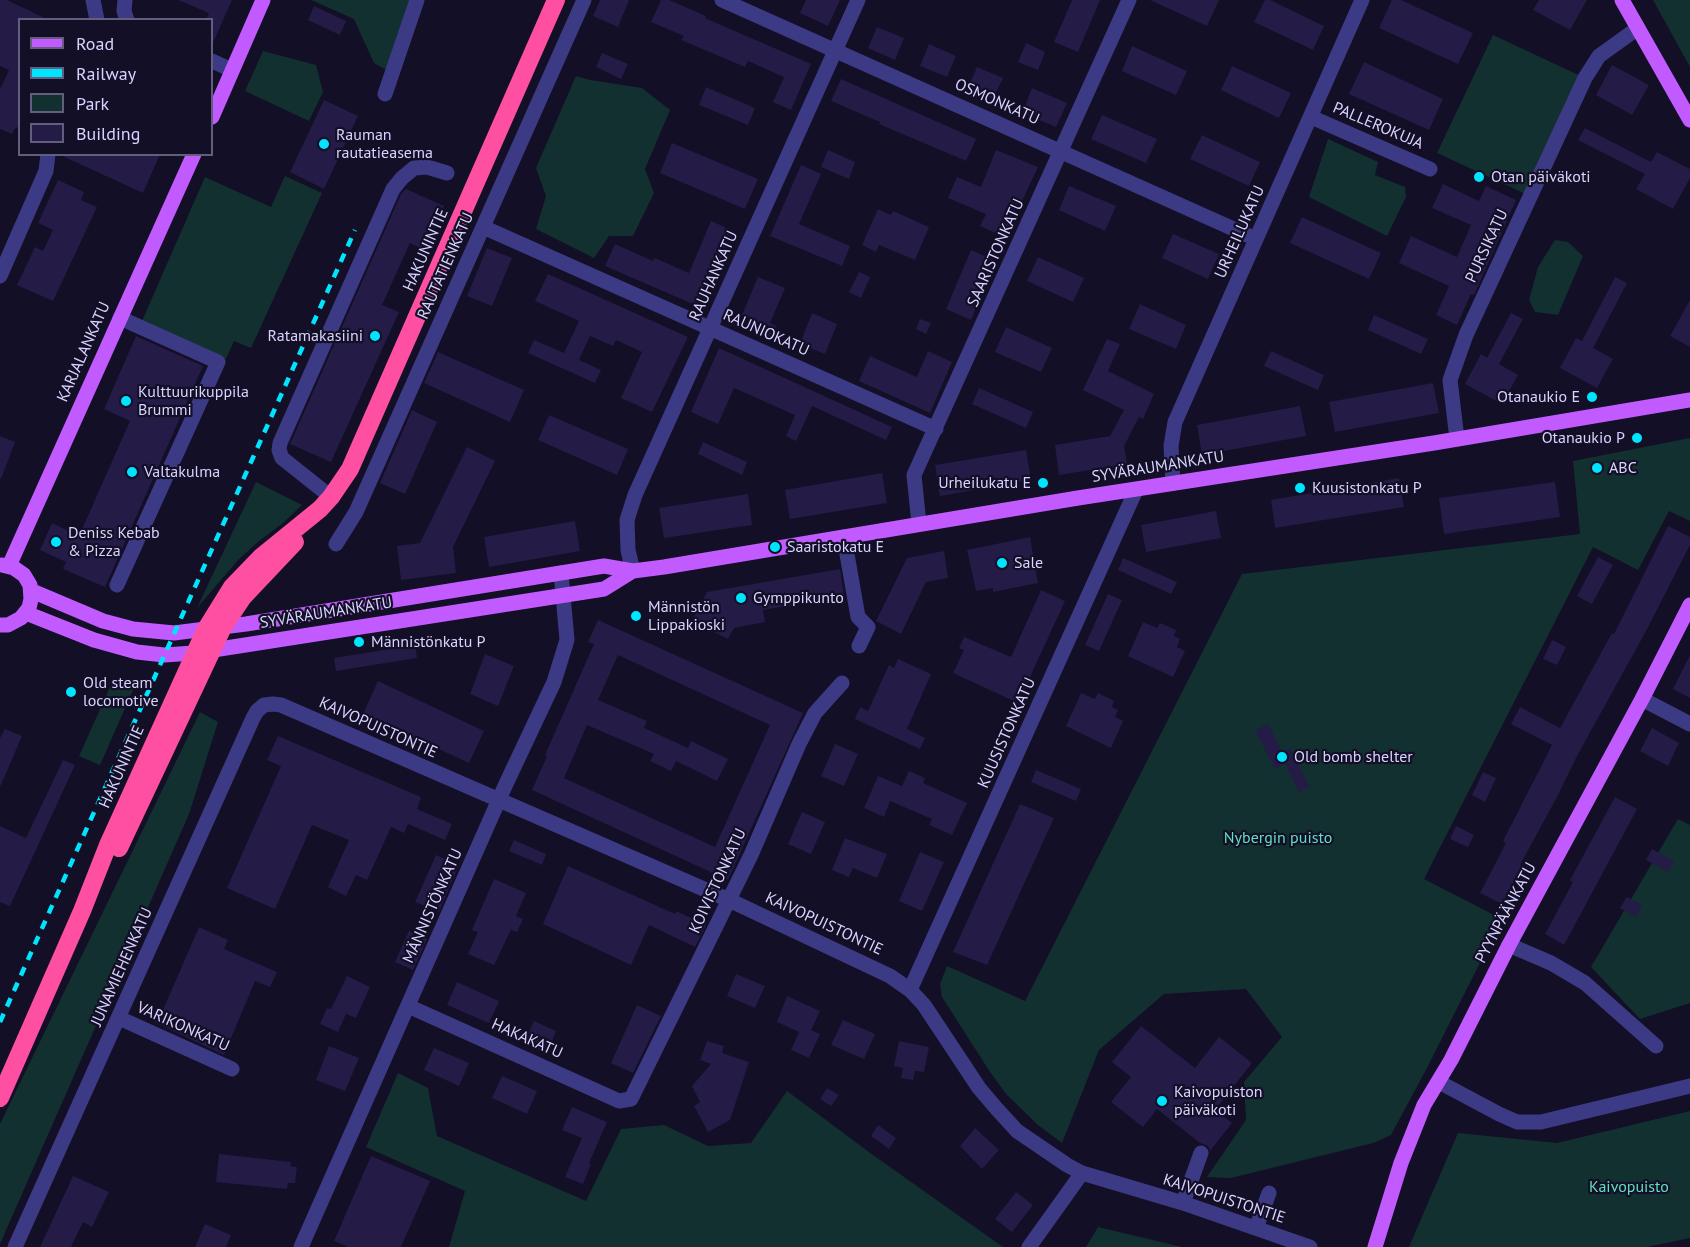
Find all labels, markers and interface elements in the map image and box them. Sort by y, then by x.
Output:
legend [18,18,213,156]
text: Road [76,32,114,55]
text: Railway [76,62,136,85]
street label: OSMONKATU [952,75,1042,129]
text: Park [76,92,109,115]
street label: PALLEROKUJA [1330,98,1426,154]
text: Building [76,122,140,145]
place label: Rauman rautatieasema [336,125,433,163]
marker: Rauman rautatieasema [317,137,331,151]
place label: Otan päiväkoti [1491,167,1591,187]
marker: Otan päiväkoti [1472,170,1486,184]
street label: URHEILUKATU [1211,183,1269,281]
street label: SAARISTONKATU [964,196,1028,310]
street label: HAKUNINTIE [399,206,453,294]
street label: PURSIKATU [1462,206,1512,286]
street label: RAUTATIENKATU [414,210,478,322]
street label: RAUHANKATU [686,228,742,324]
street label: KARJALANKATU [53,299,115,405]
street label: RAUNIOKATU [720,305,812,361]
place label: Ratamakasiini [267,326,363,346]
marker: Ratamakasiini [368,329,382,343]
place label: Kulttuurikuppila Brummi [138,382,249,420]
place label: Otanaukio E [1497,387,1580,407]
marker: Otanaukio E [1585,390,1599,404]
marker: Kulttuurikuppila Brummi [119,394,133,408]
place label: Otanaukio P [1542,428,1625,448]
marker: Otanaukio P [1630,431,1644,445]
street label: SYVÄRAUMANKATU [1090,447,1226,487]
place label: ABC [1609,458,1637,478]
marker: ABC [1590,461,1604,475]
place label: Valtakulma [144,462,220,482]
marker: Valtakulma [125,465,139,479]
place label: Urheilukatu E [938,473,1031,493]
marker: Urheilukatu E [1036,476,1050,490]
place label: Kuusistonkatu P [1312,478,1422,498]
marker: Kuusistonkatu P [1293,481,1307,495]
place label: Deniss Kebab & Pizza [68,523,160,561]
marker: Deniss Kebab & Pizza [49,535,63,549]
place label: Saaristokatu E [787,537,884,557]
marker: Saaristokatu E [768,540,782,554]
place label: Sale [1014,553,1043,573]
marker: Sale [995,556,1009,570]
place label: Gymppikunto [753,588,844,608]
marker: Gymppikunto [734,591,748,605]
street label: SYVÄRAUMANKATU [258,593,394,633]
place label: Männistön Lippakioski [648,597,725,635]
marker: Männistön Lippakioski [629,609,643,623]
place label: Männistönkatu P [371,632,486,652]
marker: Männistönkatu P [352,635,366,649]
place label: Old steam locomotive [83,673,159,711]
street label: KUUSISTONKATU [974,675,1040,791]
marker: Old steam locomotive [64,685,78,699]
street label: KAIVOPUISTONTIE [316,693,440,763]
street label: HAKUNINTIE [95,723,149,811]
place label: Old bomb shelter [1294,747,1413,767]
marker: Old bomb shelter [1275,750,1289,764]
street label: KOIVISTONKATU [685,826,751,936]
park label: Nybergin puisto [1224,828,1332,848]
street label: MÄNNISTÖNKATU [399,846,467,966]
street label: PYYNPÄÄNKATU [1471,859,1541,967]
street label: KAIVOPUISTONTIE [762,888,886,960]
street label: JUNAMIEHENKATU [87,905,157,1029]
street label: VARIKONKATU [134,998,232,1056]
street label: HAKAKATU [489,1015,565,1063]
place label: Kaivopuiston päiväkoti [1174,1082,1263,1120]
marker: Kaivopuiston päiväkoti [1155,1094,1169,1108]
street label: KAIVOPUISTONTIE [1160,1170,1288,1228]
park label: Kaivopuisto [1589,1177,1669,1197]

